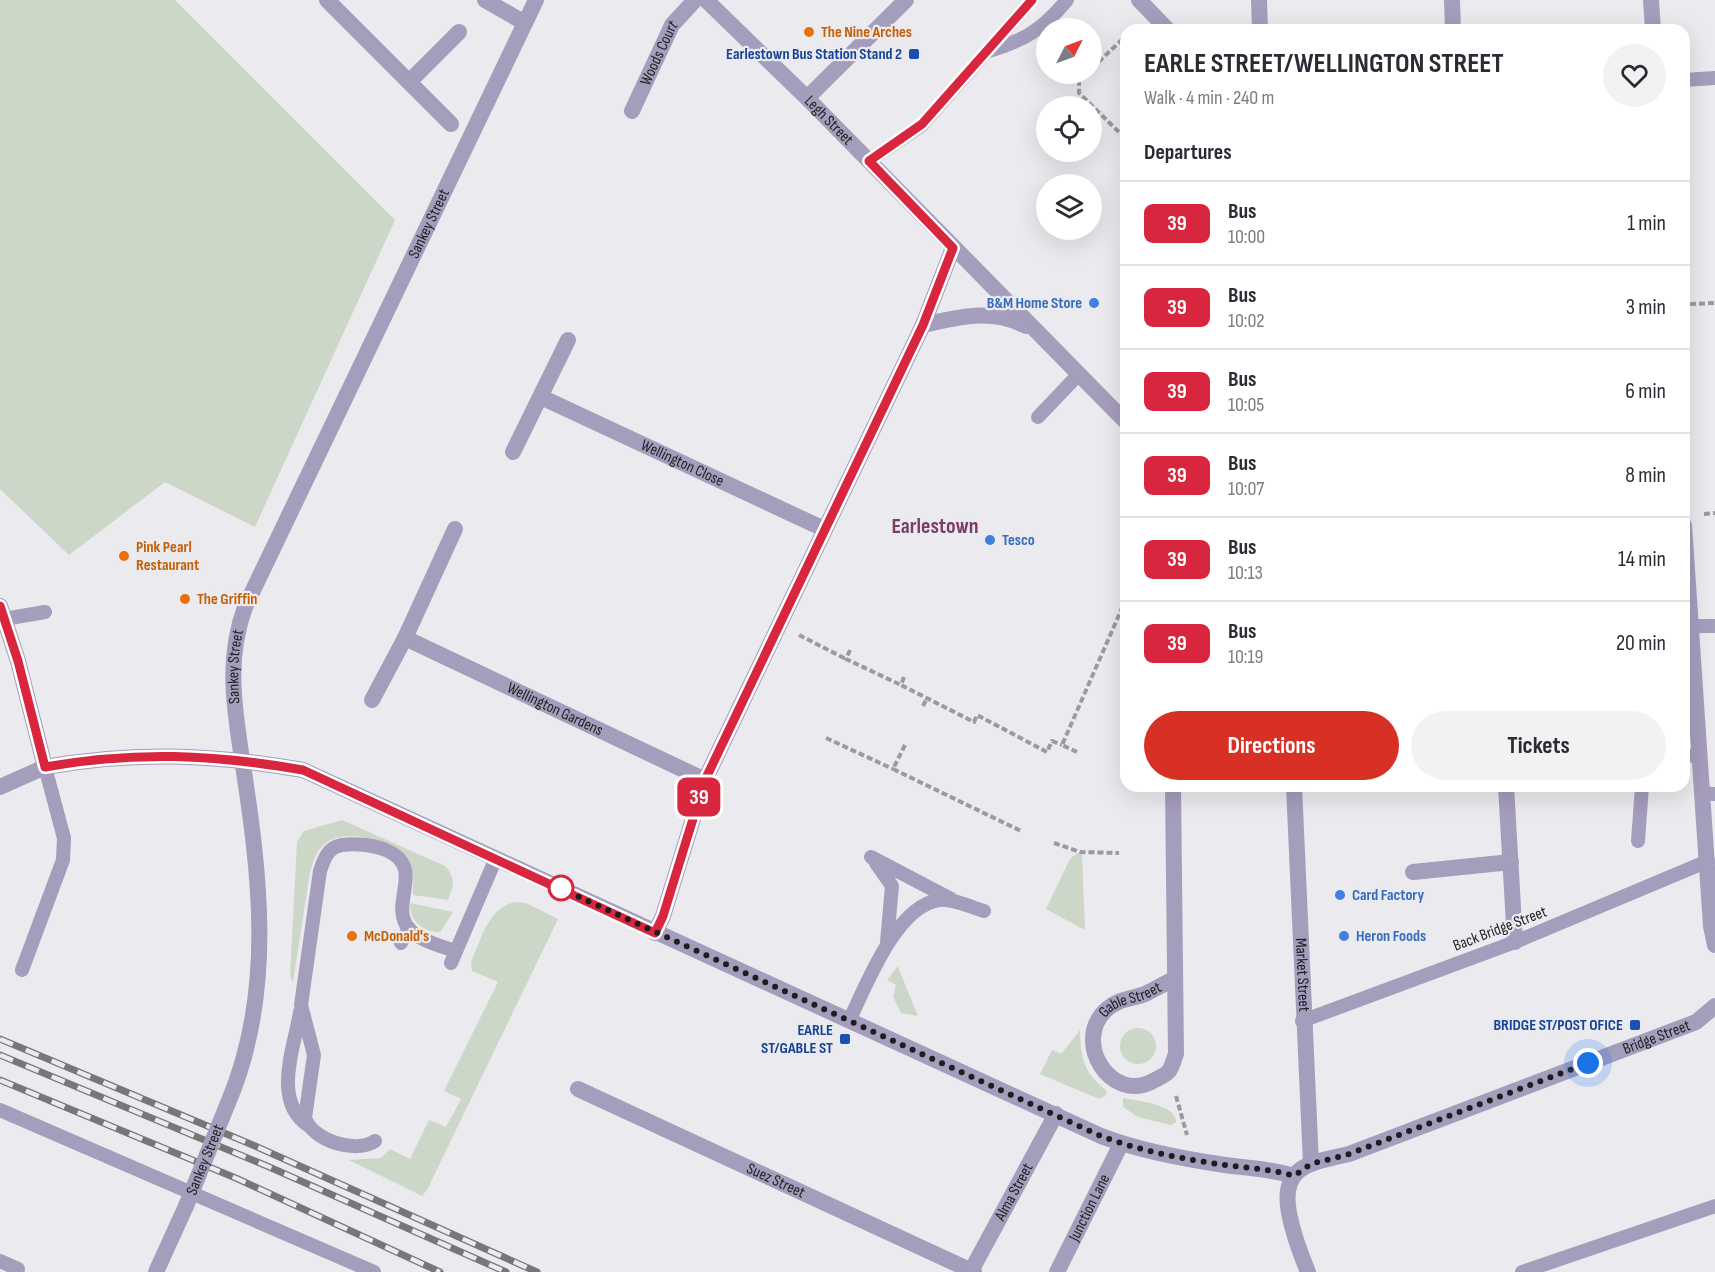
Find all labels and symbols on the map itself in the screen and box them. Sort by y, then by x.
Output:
street label: Woods Court [636,16,682,88]
north arrow [1036,18,1102,84]
place label: The Nine Arches [821,23,912,42]
marker: The Nine Arches [802,25,816,39]
place label: Earlestown Bus Station Stand 2 [726,45,902,64]
marker: Earlestown Bus Station Stand 2 [907,47,921,61]
street label: Legh Street [800,92,857,149]
street label: Sankey Street [404,186,454,261]
place label: B&M Home Store [987,294,1082,313]
marker: B&M Home Store [1087,296,1101,310]
street label: Wellington Close [638,435,727,490]
district label: Earlestown [891,513,979,540]
place label: Tesco [1002,531,1035,550]
marker: Tesco [983,533,997,547]
place label: Pink Pearl Restaurant [136,538,199,575]
marker: Pink Pearl Restaurant [117,549,131,563]
place label: The Griffin [197,590,258,609]
marker: The Griffin [178,592,192,606]
street label: Sankey Street [224,628,248,705]
street label: Wellington Gardens [504,678,606,740]
line badge: 39 [672,778,726,816]
unlabelled marker [548,875,574,901]
place label: Card Factory [1352,886,1424,905]
marker: Card Factory [1333,888,1347,902]
street label: Back Bridge Street [1450,902,1550,956]
place label: McDonald's [364,927,429,946]
place label: Heron Foods [1356,927,1426,946]
marker: McDonald's [345,929,359,943]
marker: Heron Foods [1337,929,1351,943]
street label: Market Street [1291,938,1314,1012]
street label: Gable Street [1094,978,1165,1021]
place label: BRIDGE ST/POST OFICE [1494,1016,1623,1035]
street label: Bridge Street [1620,1016,1693,1058]
marker: BRIDGE ST/POST OFICE [1628,1018,1642,1032]
place label: EARLE ST/GABLE ST [761,1021,833,1058]
marker: EARLE ST/GABLE ST [838,1032,852,1046]
your location [1573,1048,1603,1078]
street label: Sankey Street [182,1121,228,1198]
street label: Suez Street [744,1159,808,1202]
street label: Alma Street [990,1160,1037,1225]
street label: Junction Lane [1064,1171,1114,1245]

